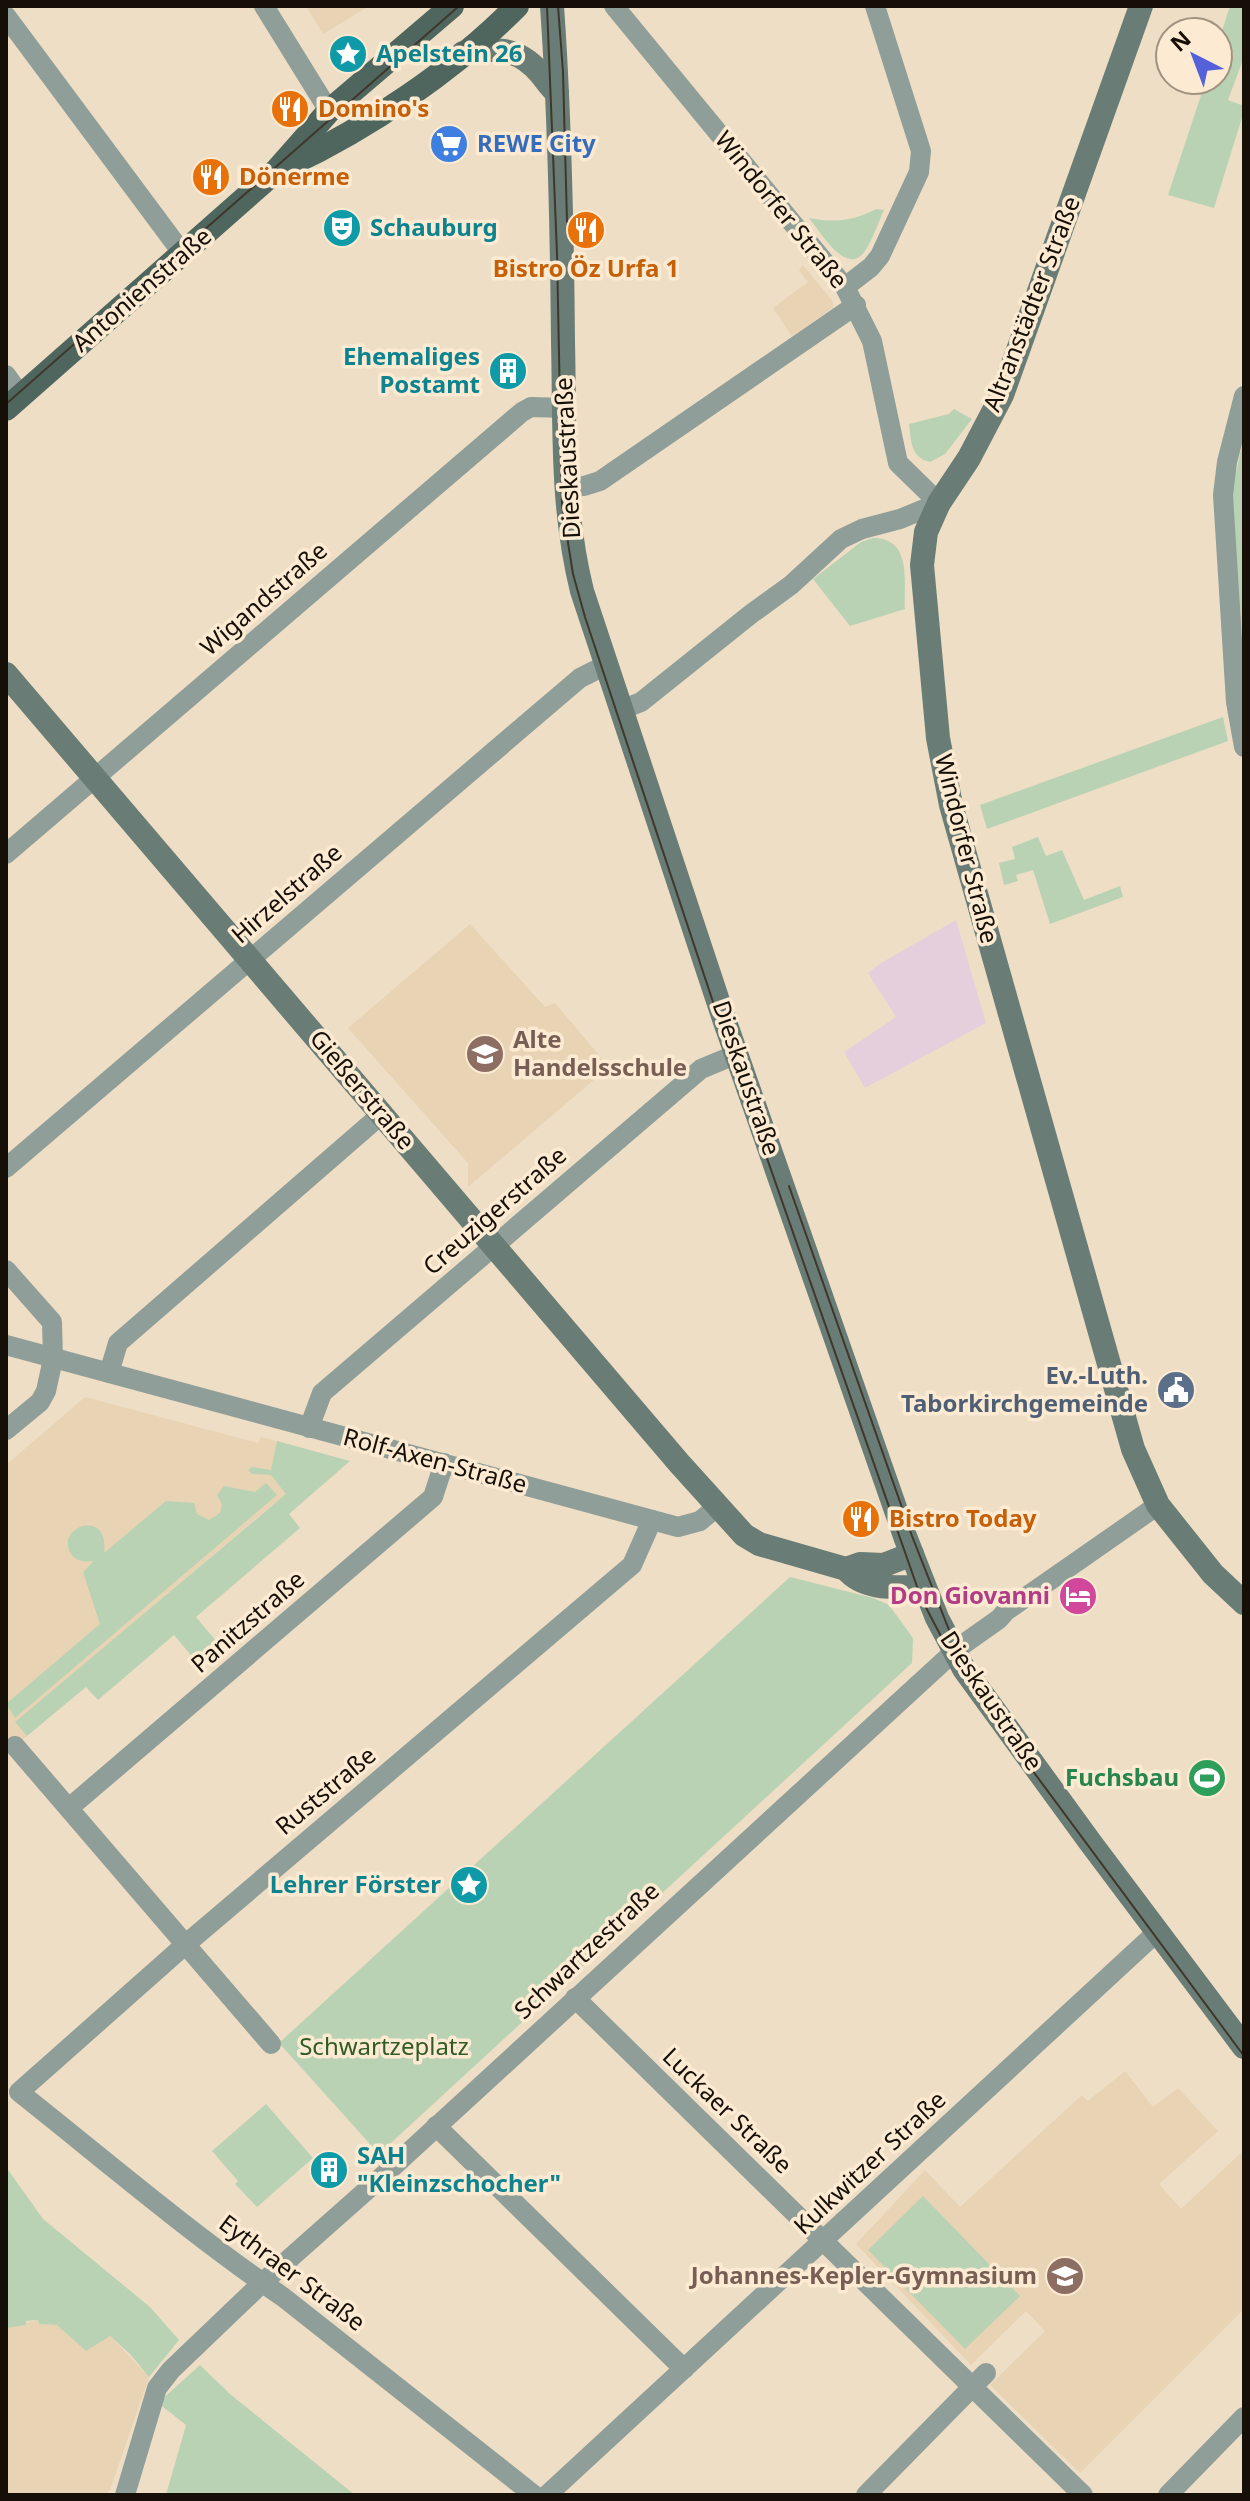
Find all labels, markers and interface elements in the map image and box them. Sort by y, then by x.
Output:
north arrow [1154,16,1234,96]
text: N [1163,23,1197,58]
place icon: Apelstein 26 [327,33,369,75]
place label: Apelstein 26 [376,36,523,69]
restaurant icon: Domino's [269,88,311,130]
place label: Domino's [318,91,429,124]
supermarket icon: REWE City [428,123,470,165]
street label: Windorfer Straße [708,123,856,295]
place label: REWE City [477,126,596,159]
restaurant icon: Dönerme [190,156,232,198]
place label: Dönerme [239,159,350,192]
street label: Altranstädter Straße [974,191,1087,416]
theatre icon: Schauburg [321,207,363,249]
restaurant icon: Bistro Öz Urfa 1 [565,209,607,251]
place label: Schauburg [370,210,498,243]
street label: Antonienstraße [64,219,218,359]
place label: Bistro Öz Urfa 1 [493,251,679,284]
place label: Ehemaliges Postamt [343,339,480,400]
building icon: Ehemaliges Postamt [487,350,529,392]
street label: Dieskaustraße [546,377,587,540]
street label: Wigandstraße [193,534,333,662]
street label: Windorfer Straße [928,751,1007,947]
street label: Hirzelstraße [224,836,348,950]
street label: Dieskaustraße [706,996,789,1159]
street label: Gießerstraße [303,1022,423,1156]
place label: Alte Handelsschule [513,1022,687,1083]
school or university icon: Alte Handelsschule [464,1033,506,1075]
street label: Creuzigerstraße [415,1138,573,1281]
place label: Ev.-Luth. Taborkirchgemeinde [901,1358,1148,1419]
public building icon: Ev.-Luth. Taborkirchgemeinde [1155,1369,1197,1411]
street label: Rolf-Axen-Straße [340,1419,531,1500]
restaurant icon: Bistro Today [840,1498,882,1540]
place label: Bistro Today [889,1501,1037,1534]
street label: Panitzstraße [183,1562,311,1679]
hotel icon: Don Giovanni [1057,1575,1099,1617]
place label: Don Giovanni [890,1578,1050,1611]
street label: Dieskaustraße [933,1624,1051,1776]
street label: Ruststraße [268,1738,382,1842]
sports icon: Fuchsbau [1186,1757,1228,1799]
place label: Fuchsbau [1065,1760,1179,1793]
place icon: Lehrer Förster [448,1864,490,1906]
place label: Lehrer Förster [270,1867,441,1900]
street label: Schwartzestraße [506,1874,666,2026]
park label: Schwartzeplatz [299,2029,469,2062]
street label: Luckaer Straße [656,2040,800,2180]
street label: Kulkwitzer Straße [786,2083,952,2241]
place label: SAH "Kleinzschocher" [357,2138,561,2199]
building icon: SAH "Kleinzschocher" [308,2149,350,2191]
street label: Eythraer Straße [213,2206,373,2338]
school or university icon: Johannes-Kepler-Gymnasium [1044,2255,1086,2297]
place label: Johannes-Kepler-Gymnasium [689,2258,1037,2291]

